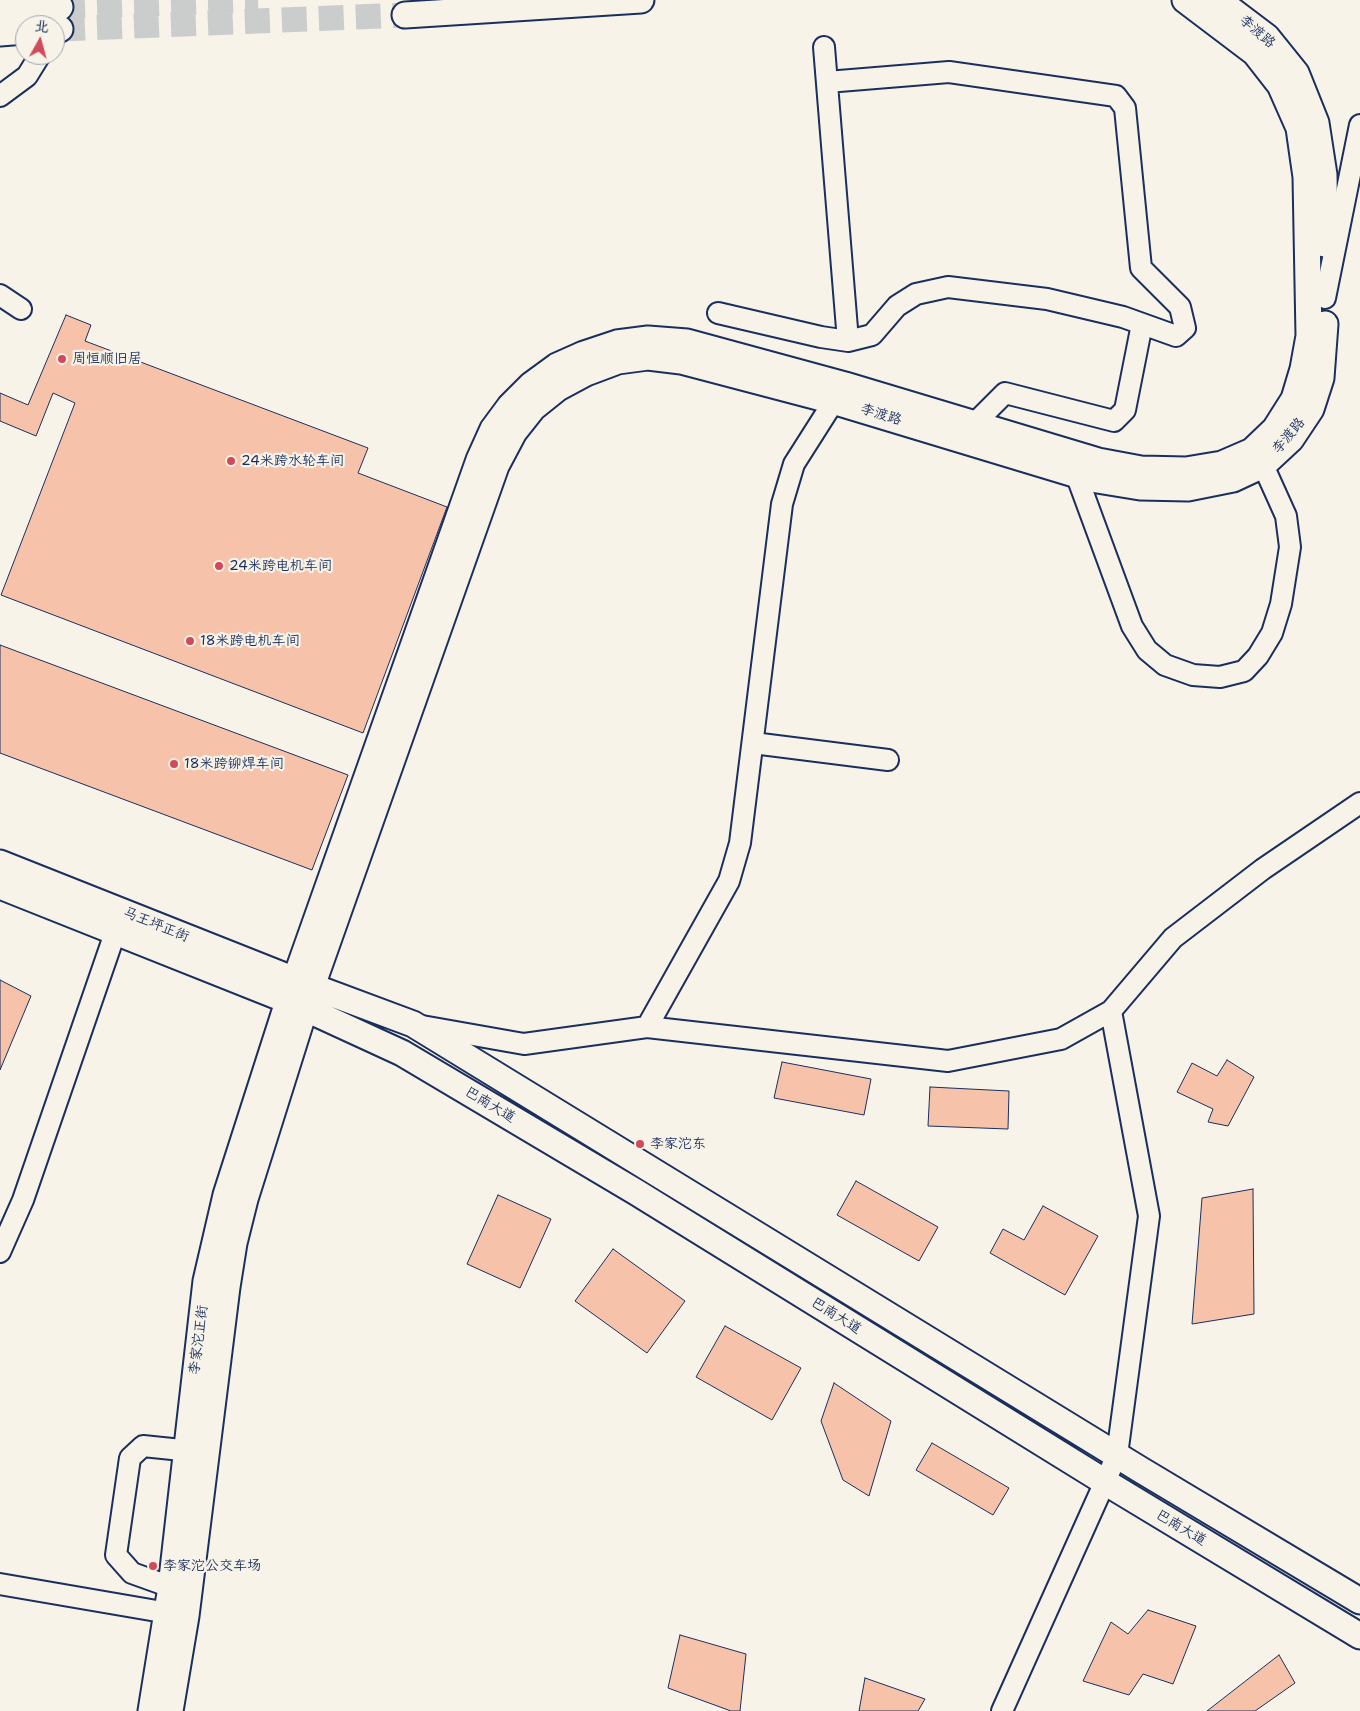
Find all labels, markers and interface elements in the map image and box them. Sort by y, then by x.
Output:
street label: 李渡路 [1236,12,1278,52]
north arrow [15,15,65,65]
text: 北 [34,16,50,36]
place label: 周恒顺旧居 [72,351,142,367]
marker: 周恒顺旧居 [56,353,68,365]
street label: 李渡路 [858,401,904,429]
street label: 李渡路 [1269,415,1309,457]
place label: 24米跨水轮车间 [241,453,344,469]
marker: 24米跨水轮车间 [225,455,237,467]
place label: 24米跨电机车间 [229,558,332,574]
marker: 24米跨电机车间 [213,560,225,572]
place label: 18米跨电机车间 [200,633,299,649]
marker: 18米跨电机车间 [184,635,196,647]
place label: 18米跨铆焊车间 [184,756,283,772]
marker: 18米跨铆焊车间 [168,758,180,770]
street label: 马王坪正街 [120,904,192,946]
street label: 巴南大道 [462,1083,518,1127]
place label: 李家沱东 [650,1136,706,1152]
marker: 李家沱东 [634,1138,646,1150]
street label: 巴南大道 [808,1294,864,1338]
street label: 李家沱正街 [186,1304,212,1376]
street label: 巴南大道 [1153,1506,1209,1550]
place label: 李家沱公交车场 [163,1558,261,1574]
marker: 李家沱公交车场 [147,1560,159,1572]

